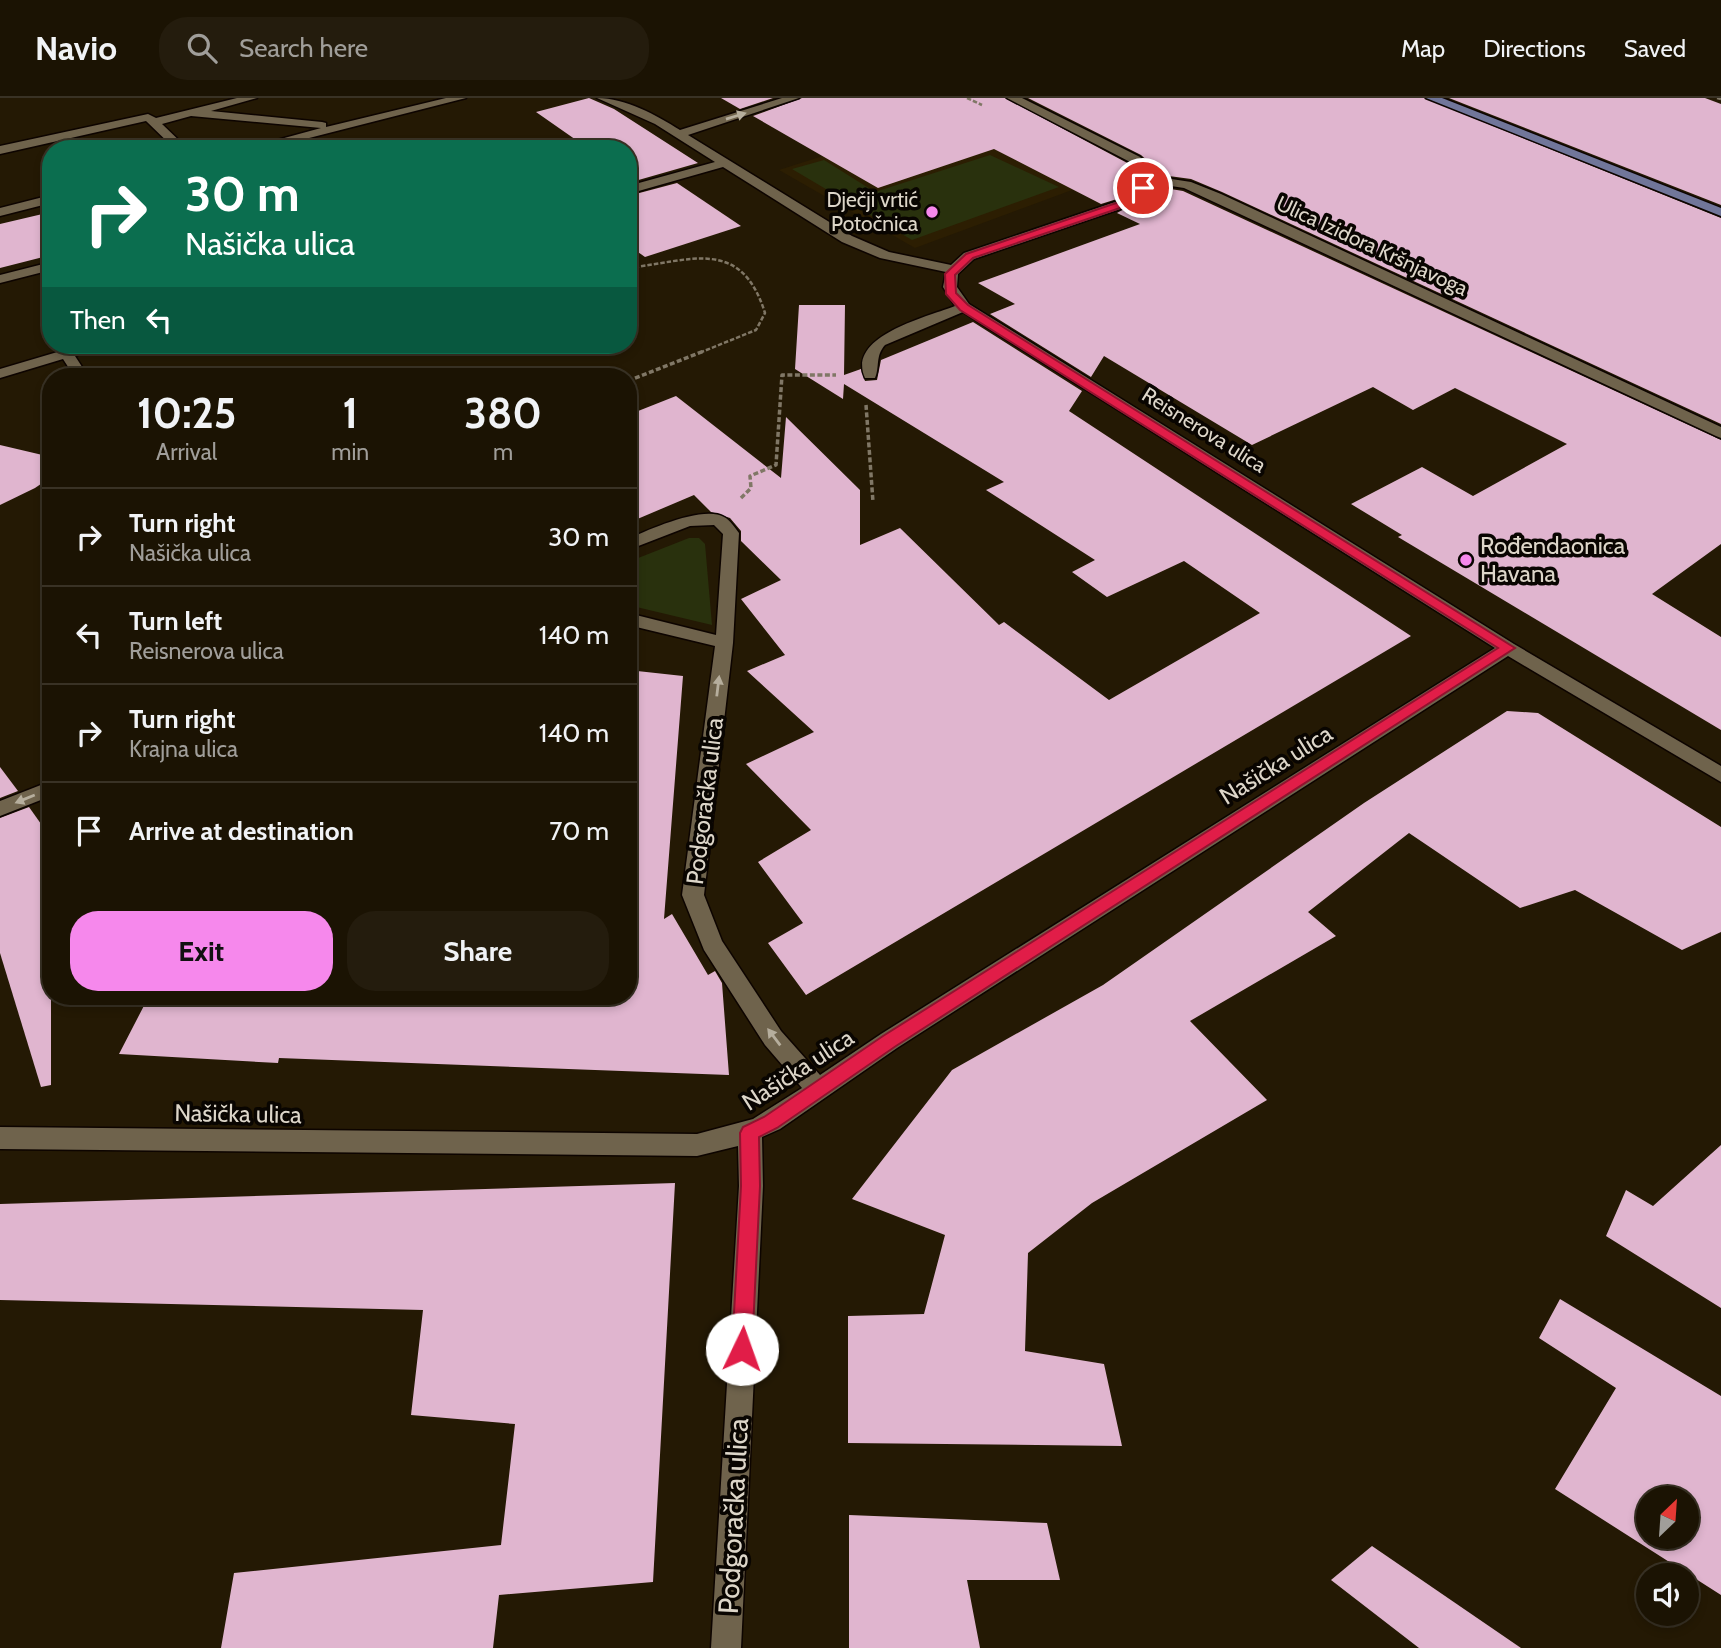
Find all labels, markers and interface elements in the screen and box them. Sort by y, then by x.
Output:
search box [159,17,649,80]
text: Navio [35,28,117,68]
icon: search [183,29,221,67]
text: Search here [239,32,368,64]
text: Map [1401,34,1445,63]
text: Directions [1483,34,1586,63]
text: Saved [1624,34,1686,63]
one-way arrow [726,110,747,121]
pin [1113,158,1173,218]
text: 30 m [185,164,300,223]
icon: right [70,168,161,259]
icon: arrive [1124,169,1162,207]
place label: Dječji vrtić Potočnica [826,187,918,236]
street label: Ulica Izidora Kršnjavoga [1272,190,1472,302]
marker: Dječji vrtić Potočnica [924,204,940,220]
text: Našička ulica [185,224,355,263]
icon: left [140,301,178,339]
text: Then [70,304,126,336]
street label: Reisnerova ulica [1138,382,1271,478]
text: 10:25 [137,387,236,439]
text: 1 [343,387,358,439]
text: 380 [464,387,542,439]
text: Arrival [156,438,217,466]
text: min [331,438,369,466]
text: m [493,438,513,466]
text: Turn right [129,507,235,539]
icon: right [70,518,108,556]
text: 30 m [548,521,609,553]
place label: Rođendaonica Havana [1480,531,1626,588]
text: Našička ulica [129,539,251,567]
marker: Rođendaonica Havana [1458,552,1474,568]
text: Turn left [129,605,222,637]
icon: left [70,616,108,654]
text: 140 m [539,619,609,651]
text: Reisnerova ulica [129,637,284,665]
one-way arrow [713,675,724,697]
text: Turn right [129,703,235,735]
icon: right [70,714,108,752]
street label: Podgoračka ulica [680,715,729,886]
text: 140 m [539,717,609,749]
street label: Našička ulica [1214,718,1338,811]
text: Krajna ulica [129,735,238,763]
one-way arrow [15,793,36,804]
icon: arrive [70,812,108,850]
text: Arrive at destination [129,815,354,847]
text: 70 m [549,815,609,847]
button: Exit [70,911,333,991]
button: Share [347,911,609,991]
street label: Našička ulica [736,1022,859,1116]
one-way arrow [767,1028,781,1046]
street label: Našička ulica [174,1098,302,1129]
position arrow [705,1312,779,1386]
street label: Podgoračka ulica [711,1417,755,1615]
north arrow [1636,1486,1699,1549]
map controls [1636,1486,1699,1626]
button: sound [1636,1563,1699,1626]

